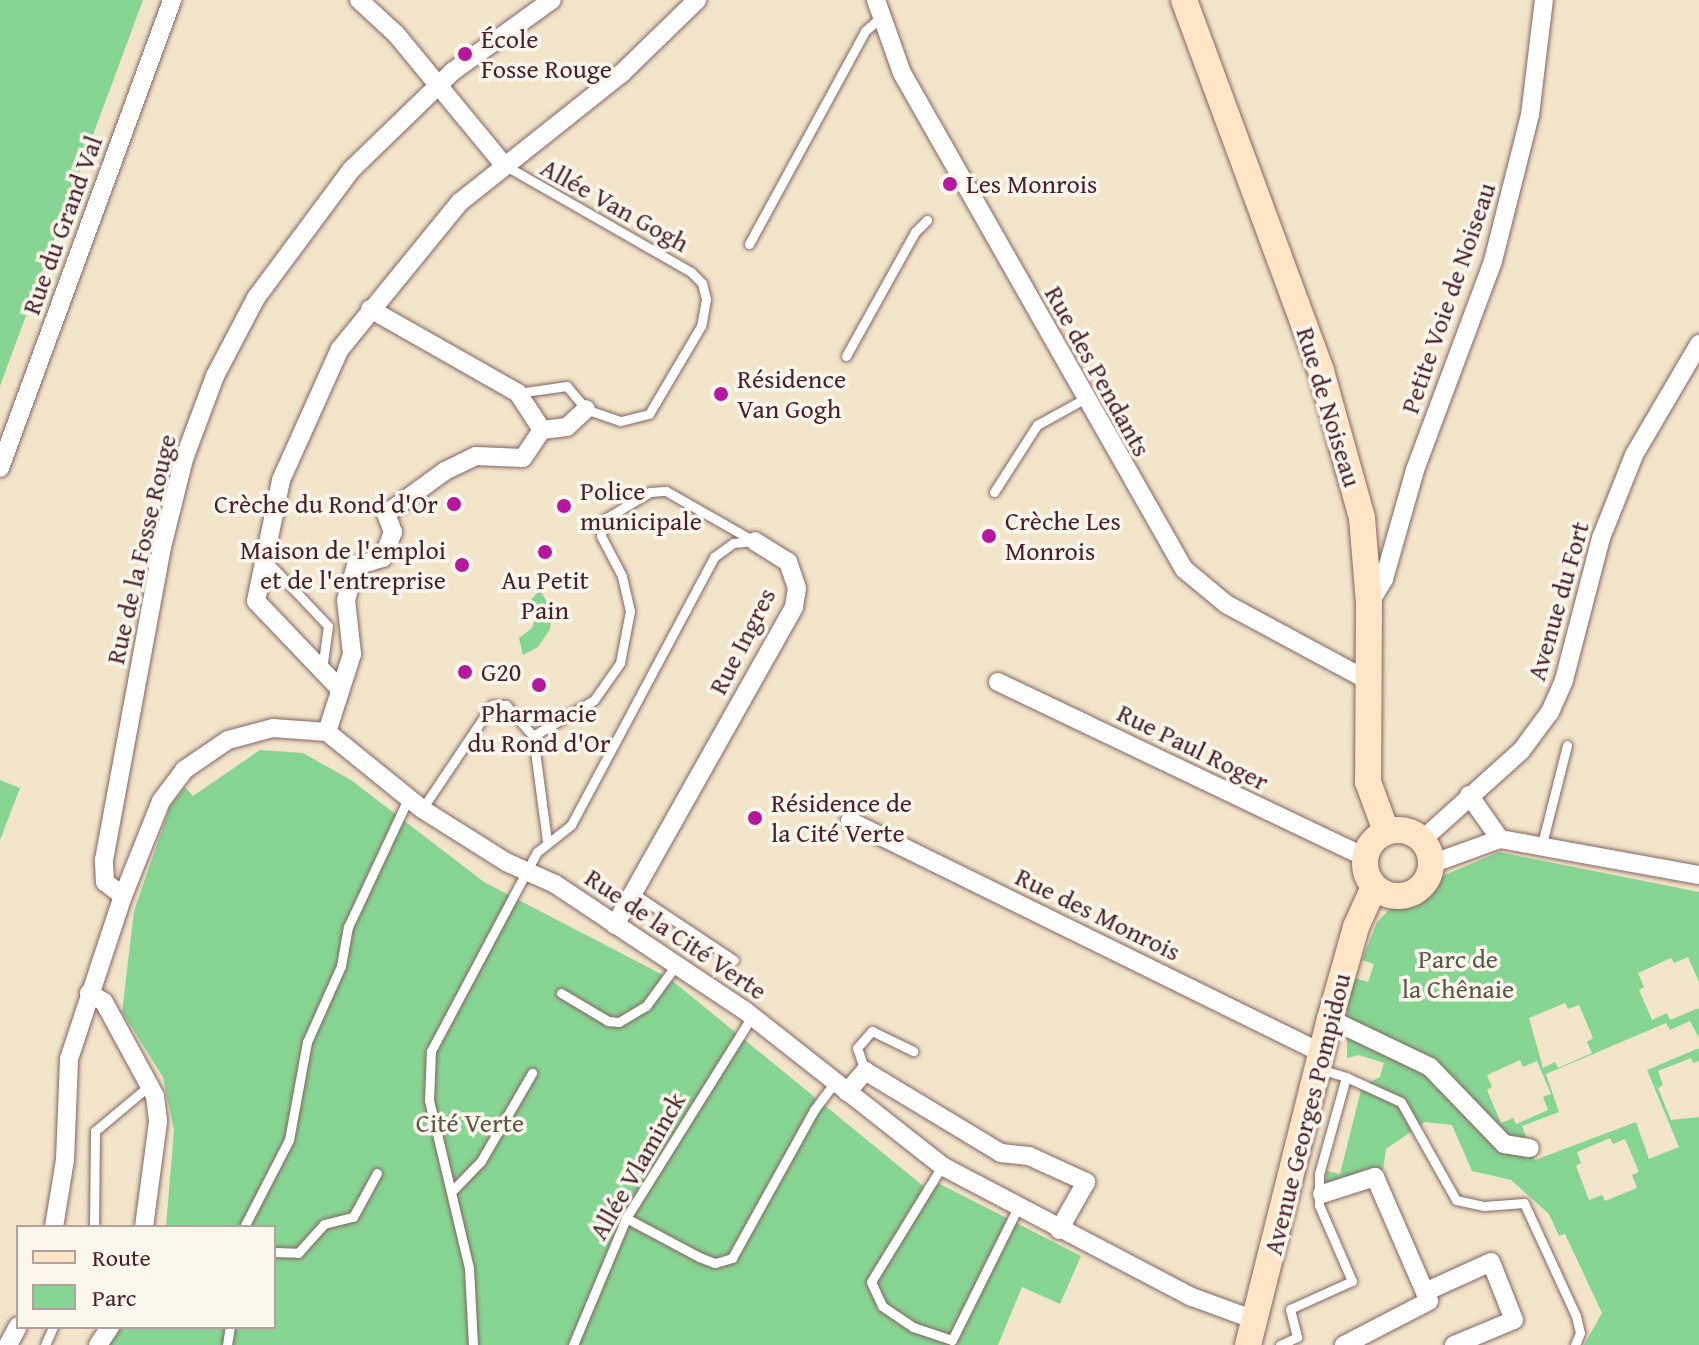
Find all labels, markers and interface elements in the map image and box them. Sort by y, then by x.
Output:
place label: École Fosse Rouge [481,23,612,84]
marker: École Fosse Rouge [456,45,474,63]
street label: Rue du Grand Val [15,131,109,319]
street label: Allée Van Gogh [535,151,695,259]
place label: Les Monrois [966,168,1097,200]
marker: Les Monrois [941,175,959,193]
street label: Petite Voie de Noiseau [1394,179,1502,417]
street label: Rue des Pendants [1038,280,1158,462]
street label: Rue de Noiseau [1290,323,1368,491]
place label: Résidence Van Gogh [737,363,846,424]
marker: Résidence Van Gogh [712,385,730,403]
street label: Rue de la Fosse Rouge [99,431,183,667]
place label: Police municipale [580,475,702,536]
place label: Crèche du Rond d'Or [214,488,438,520]
marker: Crèche du Rond d'Or [445,495,463,513]
marker: Police municipale [555,497,573,515]
place label: Crèche Les Monrois [1005,505,1121,566]
street label: Avenue du Fort [1520,518,1596,684]
marker: Crèche Les Monrois [980,527,998,545]
place label: Maison de l'emploi et de l'entreprise [240,534,446,596]
marker: Au Petit Pain [536,543,554,561]
marker: Maison de l'emploi et de l'entreprise [453,556,471,574]
place label: Au Petit Pain [501,564,589,626]
street label: Rue Ingres [702,583,782,699]
place label: G20 [481,656,521,688]
marker: G20 [456,663,474,681]
marker: Pharmacie du Rond d'Or [530,676,548,694]
place label: Pharmacie du Rond d'Or [467,697,611,758]
street label: Rue Paul Roger [1112,697,1274,797]
place label: Résidence de la Cité Verte [771,787,912,848]
marker: Résidence de la Cité Verte [746,809,764,827]
street label: Rue des Monrois [1011,861,1185,967]
street label: Rue de la Cité Verte [579,862,773,1006]
park label: Parc de la Chênaie [1402,943,1514,1004]
street label: Avenue Georges Pompidou [1257,970,1357,1258]
street label: Allée Vlaminck [582,1087,692,1245]
park label: Cité Verte [416,1107,524,1139]
legend [16,1225,276,1329]
text: Route [92,1240,151,1275]
text: Parc [92,1280,136,1315]

